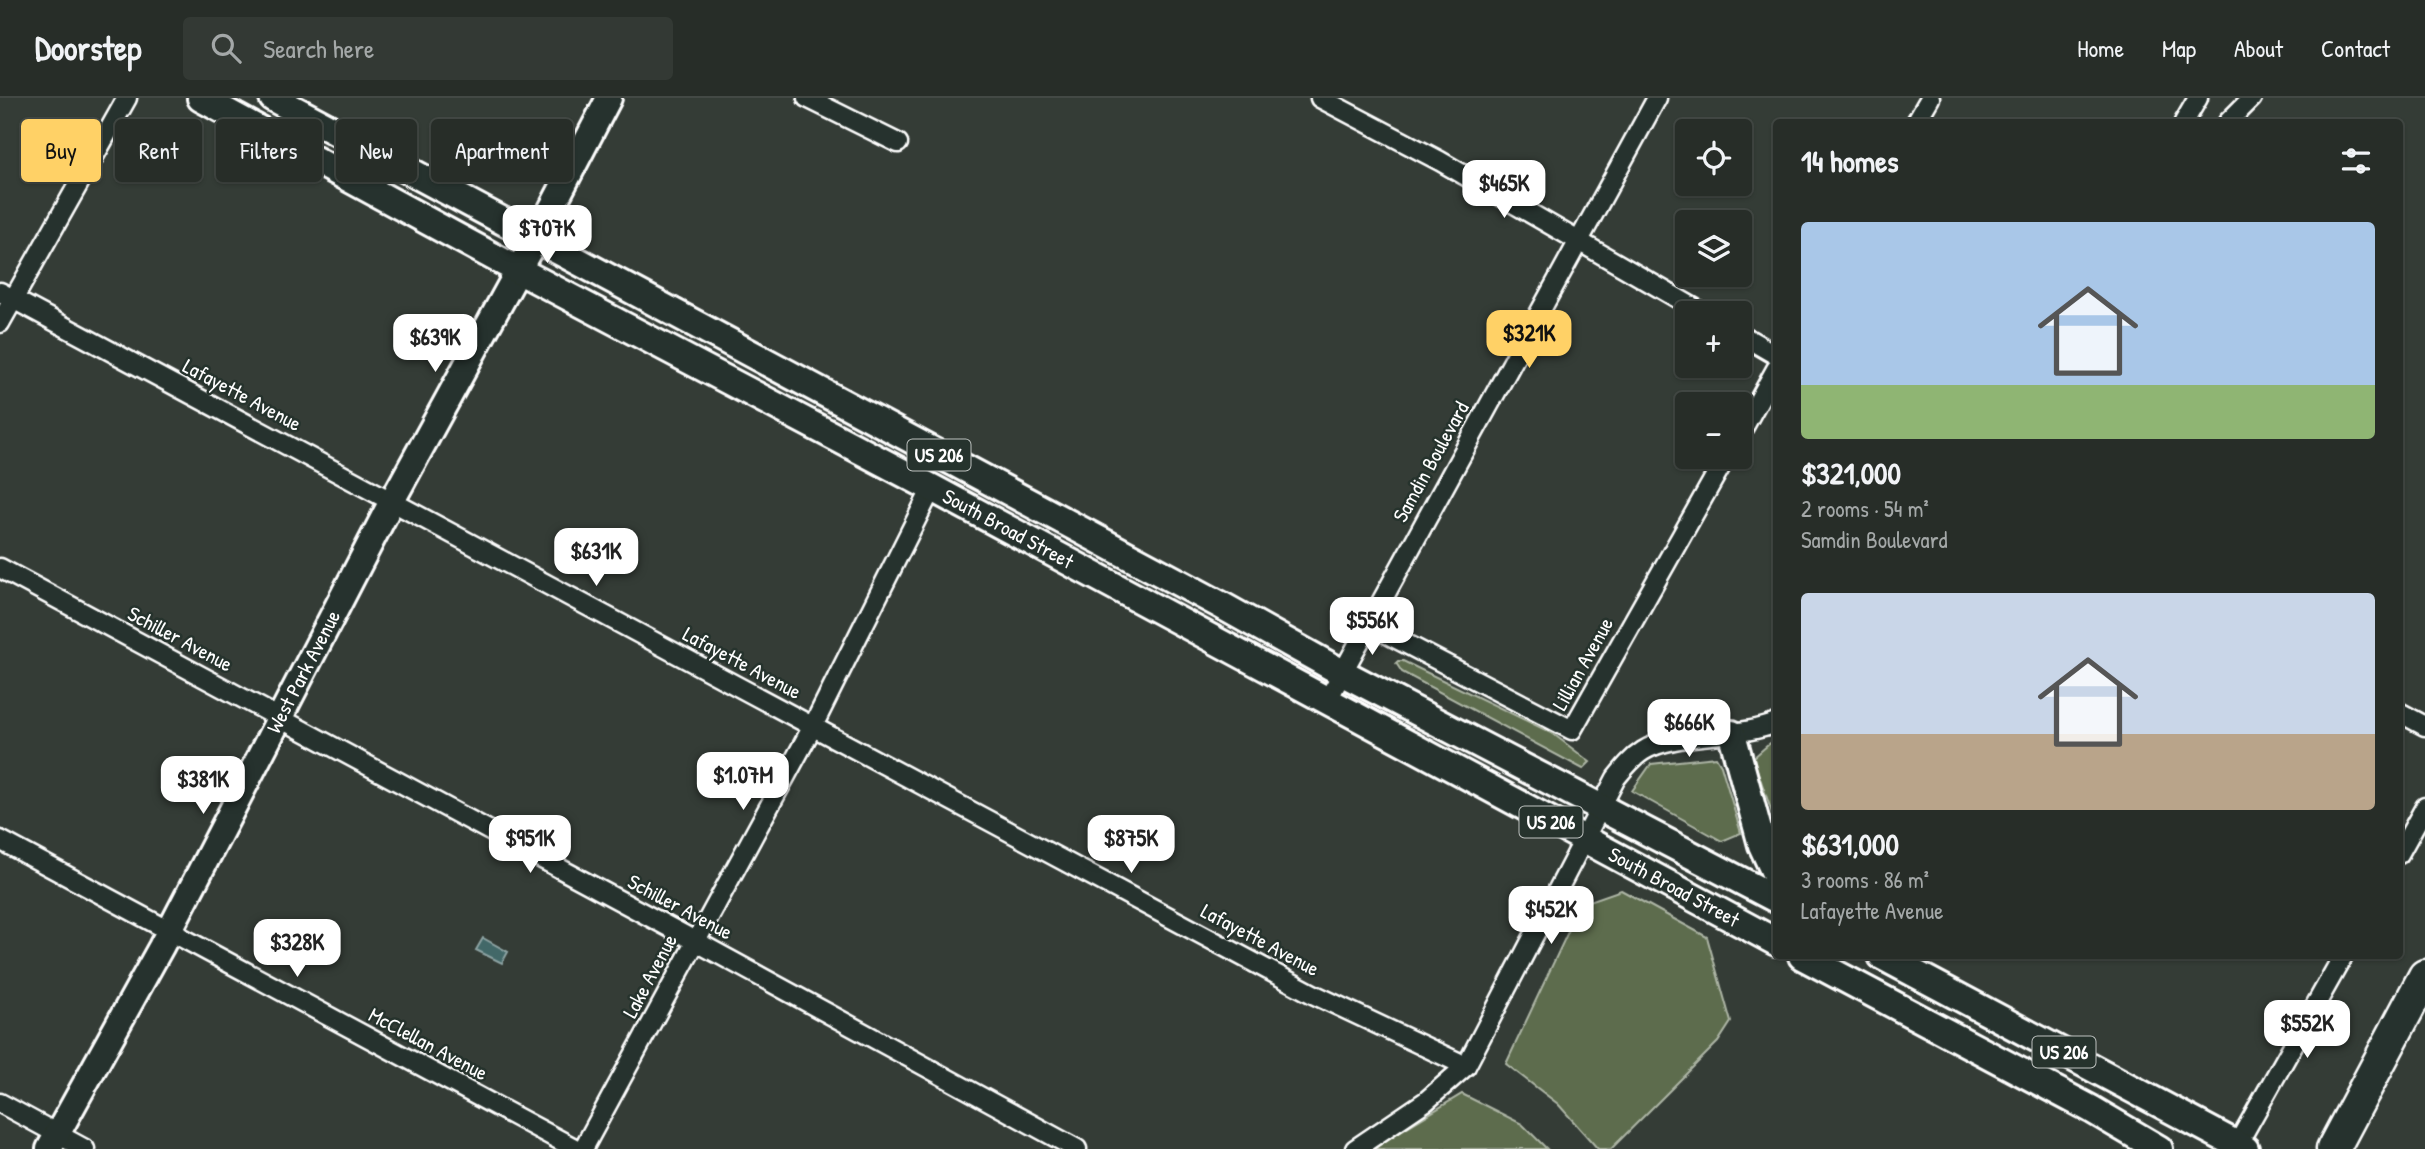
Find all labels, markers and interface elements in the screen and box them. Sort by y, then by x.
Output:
search box [183,17,673,80]
text: Doorstep [35,26,141,70]
icon: search [207,29,245,67]
text: Search here [263,31,374,66]
text: Home [2077,32,2124,64]
text: Map [2162,32,2196,64]
text: About [2234,32,2283,64]
text: Contact [2321,32,2390,64]
chip: Buy [21,119,101,182]
chip: Rent [115,119,202,182]
chip: Filters [216,119,322,182]
chip: New [336,119,417,182]
chip: Apartment [431,119,573,182]
map controls [1675,119,1752,469]
button: locate [1675,119,1752,196]
text: 14 homes [1801,141,1899,181]
icon: filters [2337,142,2375,180]
pin: $465K [1455,160,1553,220]
text: $465K [1478,167,1530,198]
pin: $707K [498,206,596,265]
button: layers [1675,210,1752,287]
text: $707K [519,212,575,243]
icon: home [2025,268,2151,394]
button: + [1675,301,1752,378]
pin: $321K [1480,310,1578,370]
pin: $639K [386,314,484,374]
text: $321K [1502,317,1556,348]
text: $639K [409,321,461,352]
street label: Lafayette Avenue [178,351,306,438]
button: − [1675,392,1752,469]
street label: Samdin Boulevard [1385,396,1476,527]
road number: US 206 [908,440,970,470]
text: $321,000 [1801,453,1901,493]
street label: South Broad Street [938,481,1080,576]
text: 2 rooms · 54 m² [1801,493,1929,524]
text: Samdin Boulevard [1801,524,1947,555]
pin: $631K [547,528,645,588]
text: $631K [570,535,622,566]
pin: $556K [1323,598,1421,657]
street label: Schiller Avenue [123,599,238,678]
text: $556K [1346,604,1398,635]
street label: West Park Avenue [259,605,347,738]
street label: Lillian Avenue [1545,612,1620,715]
street label: Lafayette Avenue [678,619,806,706]
icon: home [2025,639,2151,765]
pin: $666K [1640,700,1738,759]
text: $666K [1663,706,1715,737]
pin: $1.07M [686,752,800,812]
pin: $381K [154,756,252,816]
text: $1.07M [713,759,773,790]
text: $381K [177,763,229,794]
road number: US 206 [1520,806,1582,838]
pin: $951K [481,816,579,875]
pin: $875K [1082,816,1180,875]
text: $951K [505,822,555,853]
text: $875K [1104,822,1158,853]
text: $631,000 [1801,824,1899,864]
street label: South Broad Street [1604,840,1745,934]
text: 3 rooms · 86 m² [1801,864,1929,895]
street label: Schiller Avenue [623,867,738,946]
pin: $452K [1502,886,1600,946]
text: $452K [1525,893,1577,924]
text: Lafayette Avenue [1801,895,1943,926]
street label: Lafayette Avenue [1196,896,1324,983]
pin: $328K [248,920,346,979]
text: $328K [270,926,324,957]
street label: Lake Avenue [615,929,684,1023]
street label: McClellan Avenue [364,1000,493,1087]
pin: $552K [2258,1000,2356,1060]
text: $552K [2280,1007,2334,1038]
road number: US 206 [2032,1036,2096,1068]

